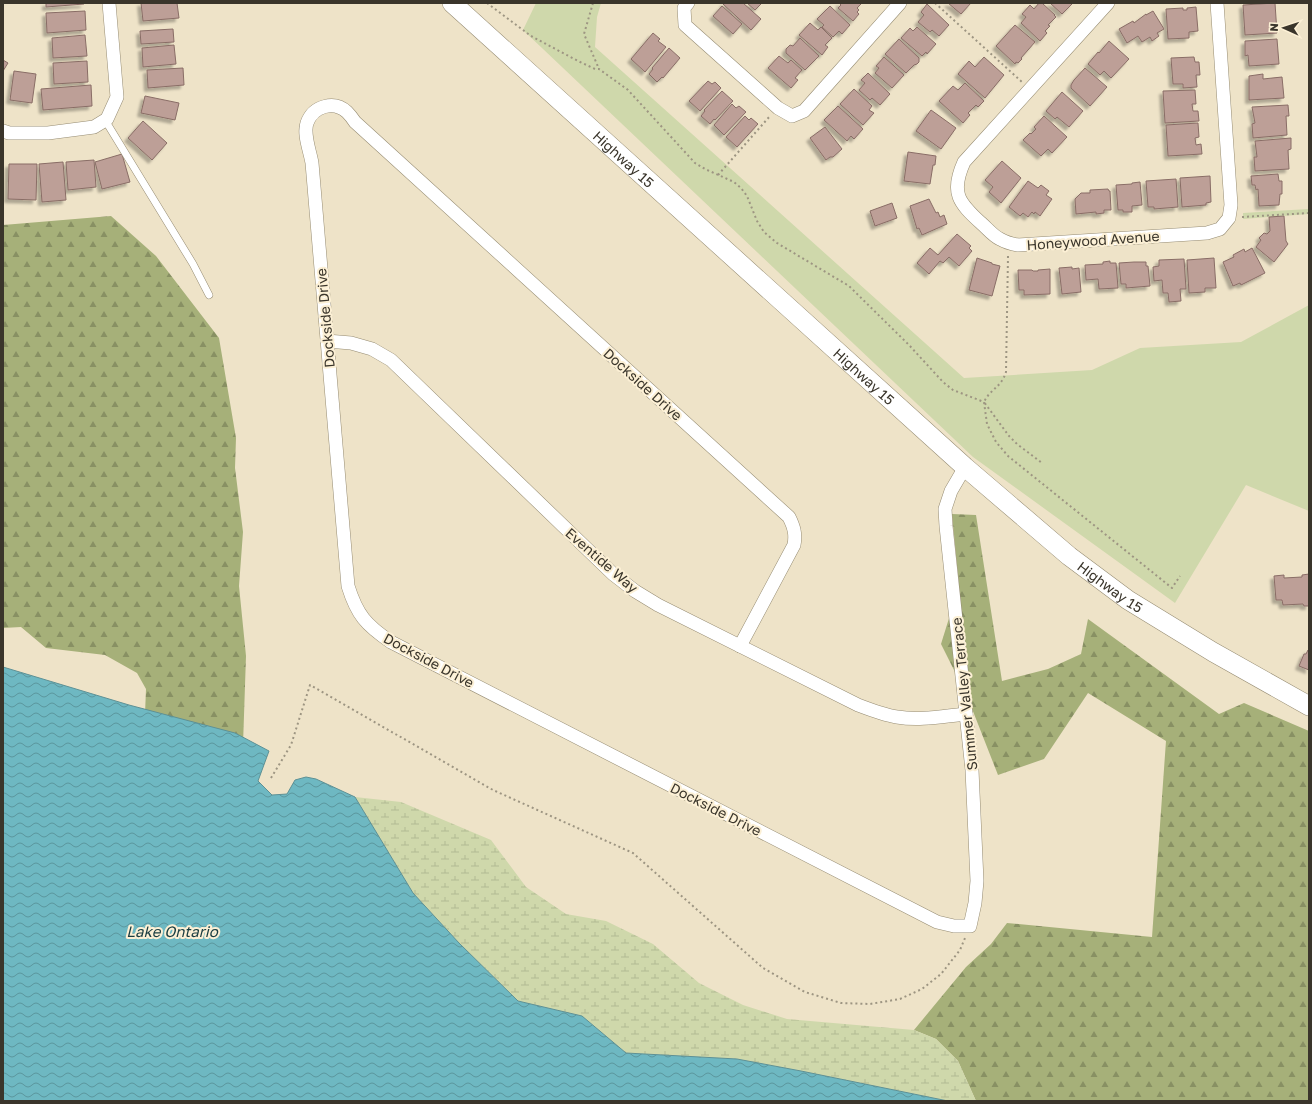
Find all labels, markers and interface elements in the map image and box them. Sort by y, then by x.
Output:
north arrow [1264,8,1304,48]
text: N [1267,23,1280,32]
street label: Highway 15 [590,127,658,191]
street label: Honeywood Avenue [1026,227,1160,253]
street label: Dockside Drive [312,268,338,368]
street label: Dockside Drive [600,344,686,424]
street label: Highway 15 [830,344,898,408]
street label: Eventide Way [562,524,642,596]
street label: Highway 15 [1074,557,1146,616]
street label: Summer Valley Terrace [948,617,980,771]
street label: Dockside Drive [381,629,477,691]
street label: Dockside Drive [668,779,764,839]
water label: Lake Ontario [126,922,219,940]

